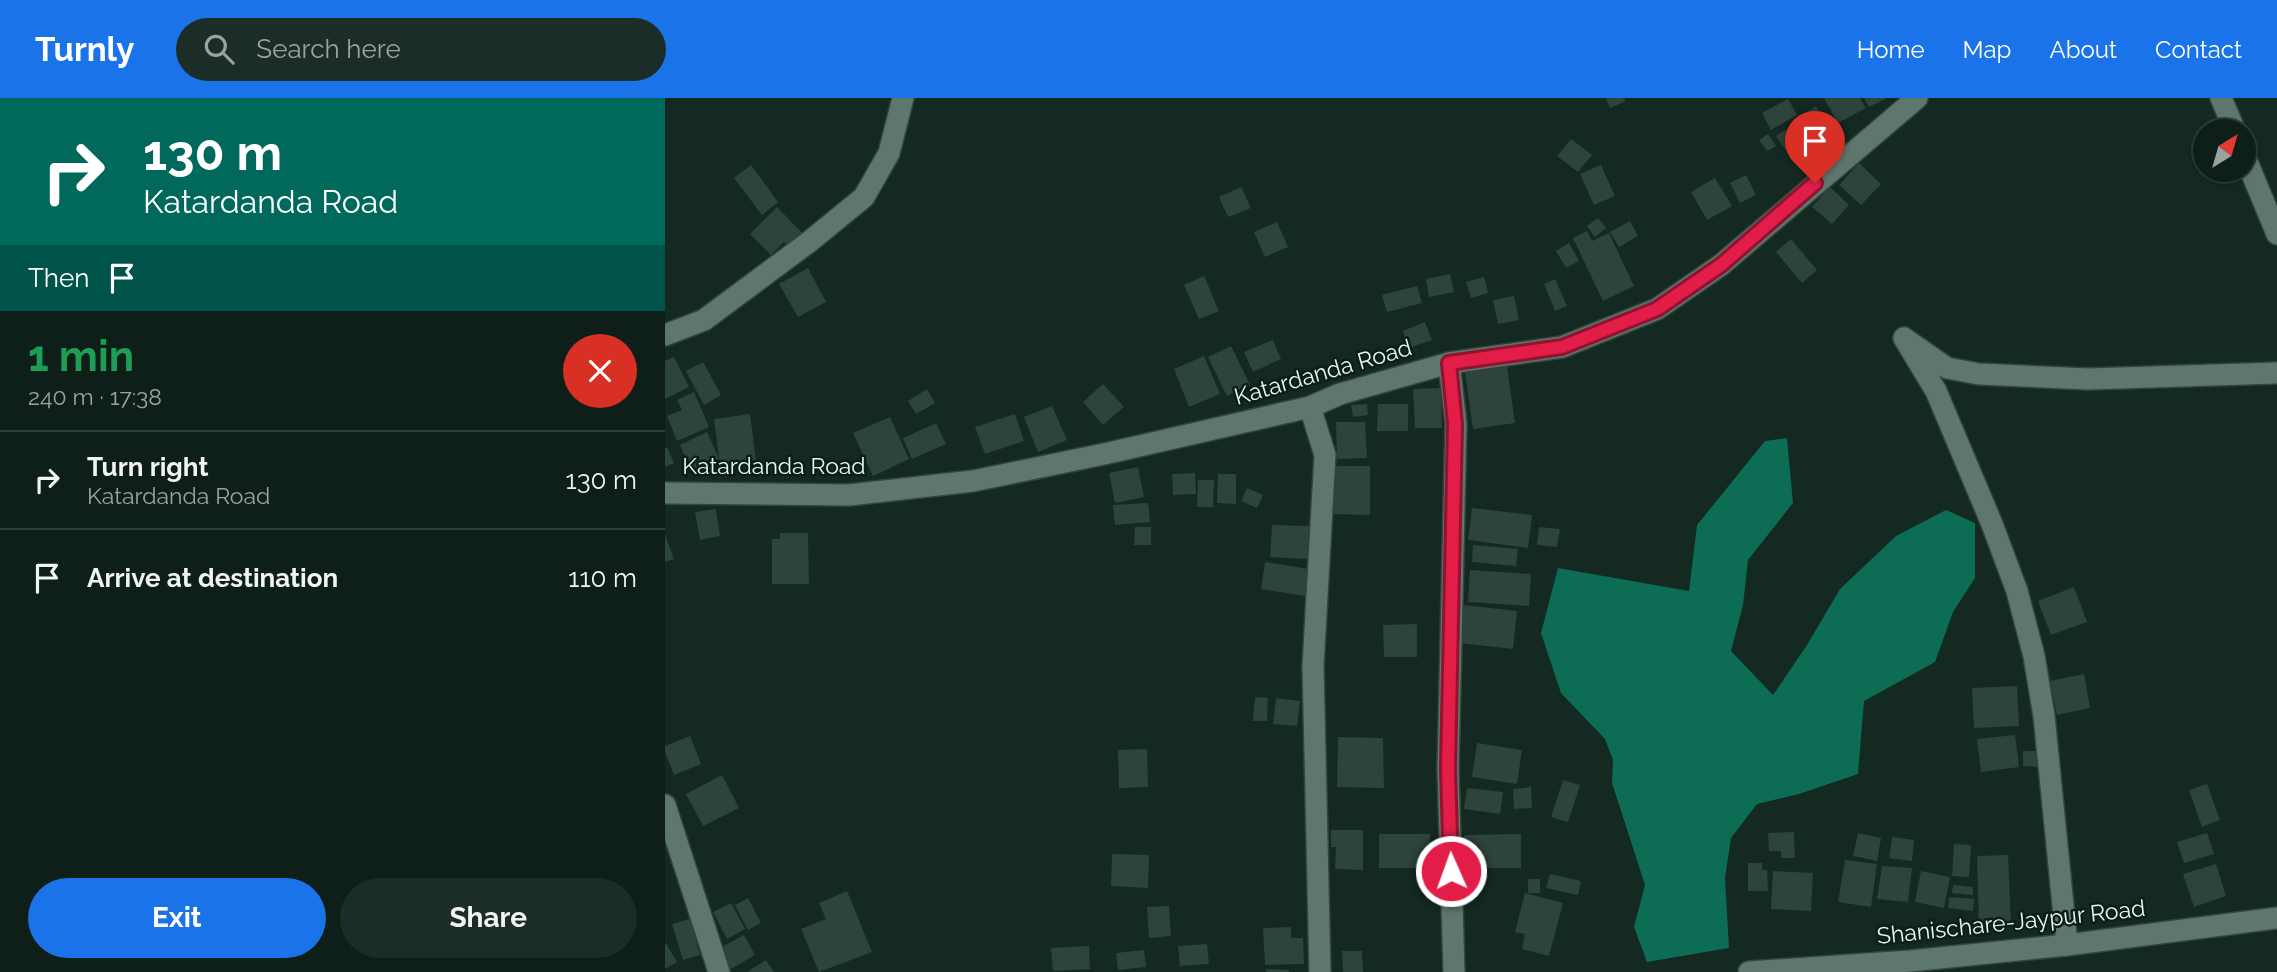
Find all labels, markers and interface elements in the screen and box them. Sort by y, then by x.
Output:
search box [176,18,666,81]
text: Turnly [35,30,134,69]
icon: search [200,30,238,68]
text: Search here [256,34,401,64]
text: Home [1857,35,1925,64]
text: Map [1963,35,2011,64]
text: About [2049,35,2117,64]
text: Contact [2155,35,2242,64]
pin [1785,111,1845,183]
north arrow [2193,119,2256,182]
map controls [2193,119,2256,182]
icon: arrive [1796,122,1834,160]
text: 130 m [143,124,282,181]
icon: right [28,126,119,217]
text: Katardanda Road [143,183,398,220]
icon: arrive [103,259,141,297]
text: Then [28,263,89,293]
text: 1 min [28,332,134,381]
street label: Katardanda Road [1231,333,1415,410]
button: close [563,334,637,408]
text: 240 m · 17:38 [28,383,162,410]
text: Turn right [87,452,208,482]
street label: Katardanda Road [682,452,866,479]
icon: right [28,461,66,499]
text: 130 m [566,465,637,495]
text: Katardanda Road [87,482,270,509]
icon: arrive [28,559,66,597]
text: Arrive at destination [87,563,338,593]
text: 110 m [568,563,637,593]
position arrow [1414,834,1488,908]
button: Exit [28,878,326,958]
button: Share [340,878,637,958]
street label: Shanischare-Jaypur Road [1875,894,2146,949]

